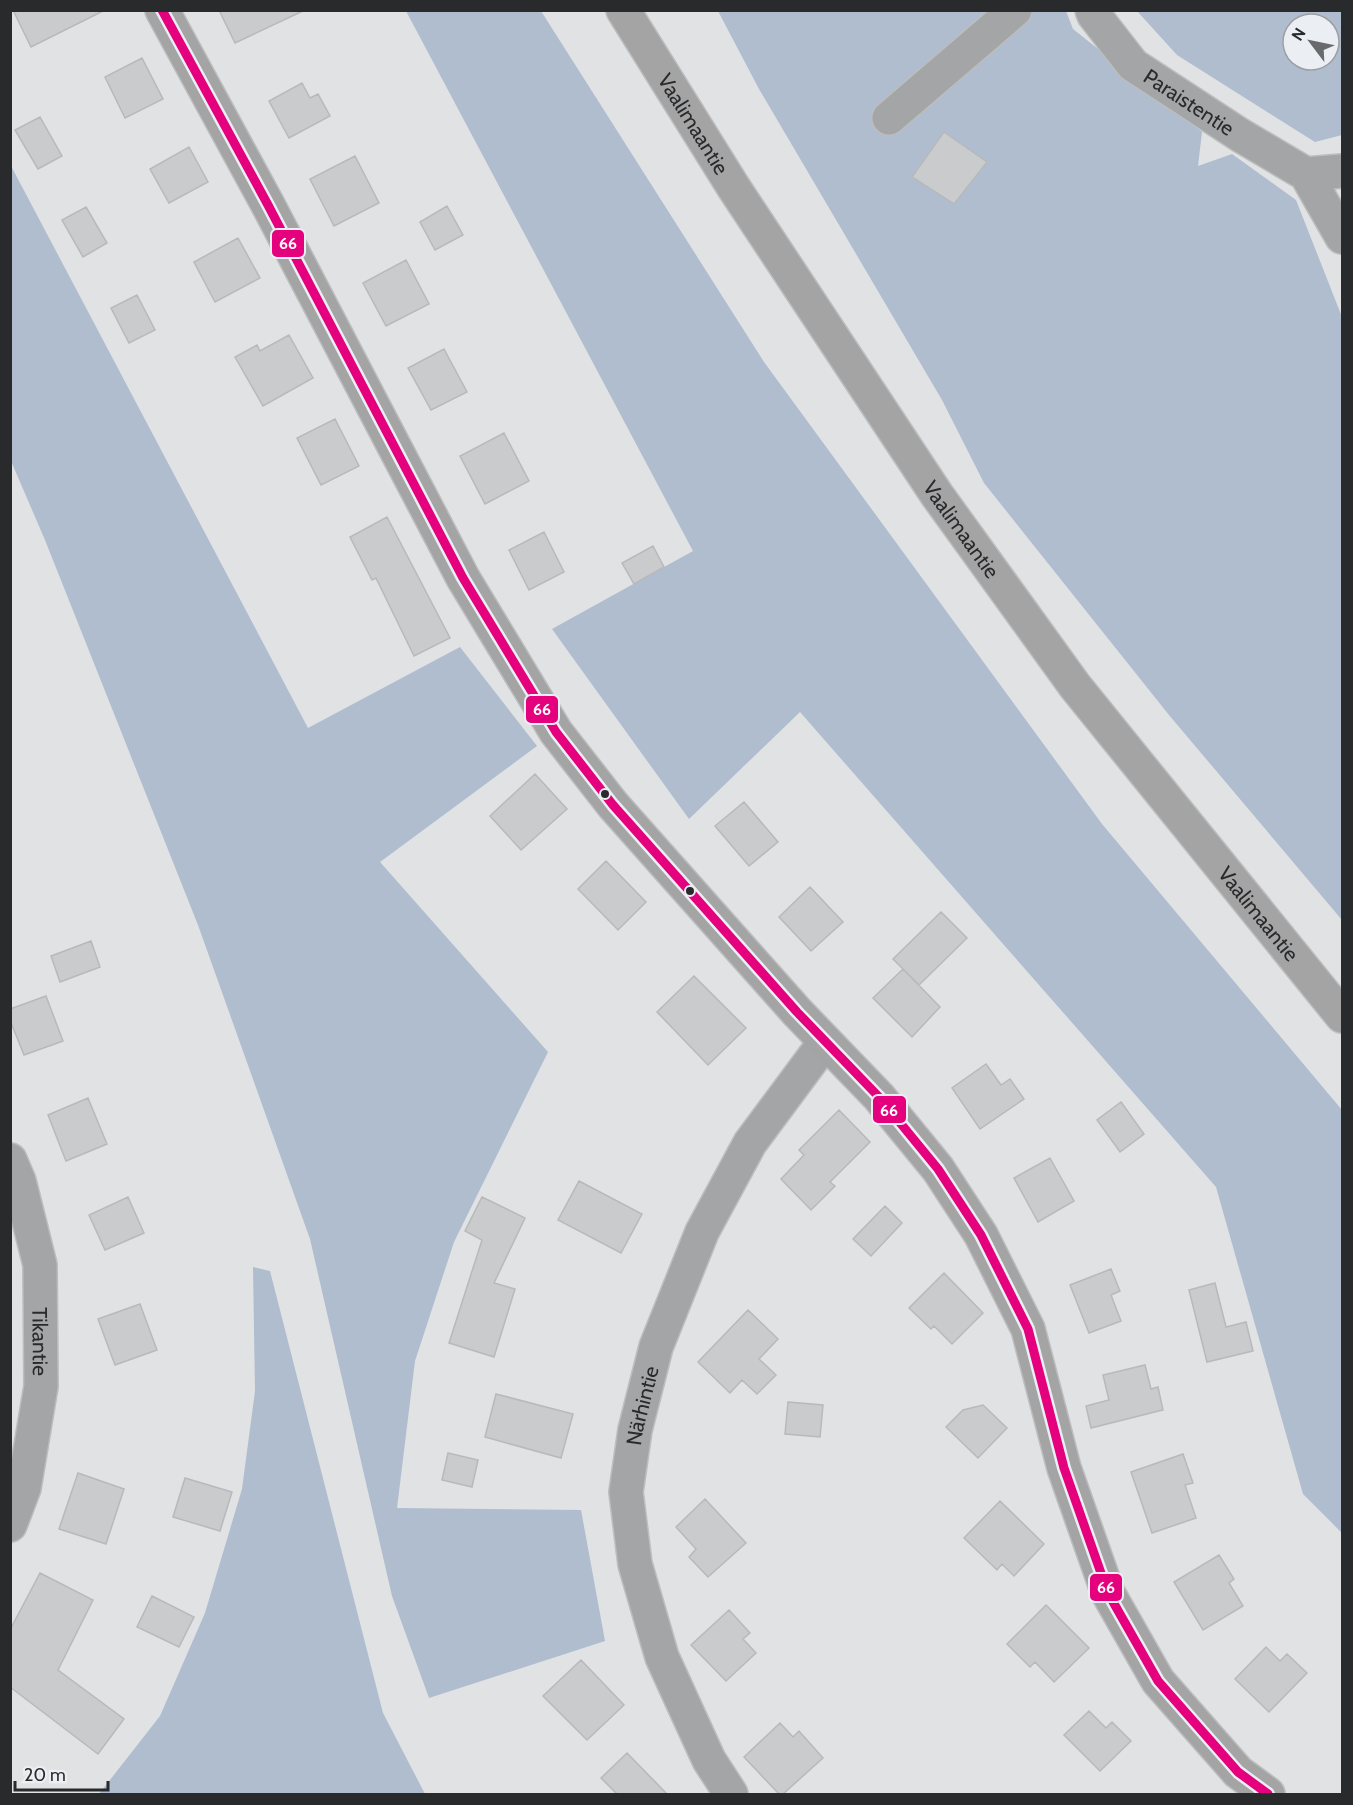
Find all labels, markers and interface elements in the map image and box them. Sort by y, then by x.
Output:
north arrow [1281,12,1341,72]
text: N [1288,24,1310,44]
street label: Paraistentie [1139,63,1239,141]
street label: Vaalimaantie [653,69,735,179]
line badge: 66 [271,229,305,258]
text: 66 [279,234,297,253]
street label: Vaalimaantie [918,476,1005,583]
line badge: 66 [525,695,559,724]
text: 66 [533,700,551,719]
unlabelled marker [599,788,611,800]
street label: Vaalimaantie [1213,861,1305,966]
unlabelled marker [684,885,696,897]
line badge: 66 [872,1095,907,1124]
text: 66 [880,1101,898,1120]
street label: Tikantie [28,1307,53,1376]
street label: Närhintie [620,1363,663,1447]
line badge: 66 [1089,1573,1123,1602]
text: 66 [1097,1578,1115,1597]
scale bar [15,1754,108,1792]
text: 20 m [24,1764,66,1786]

